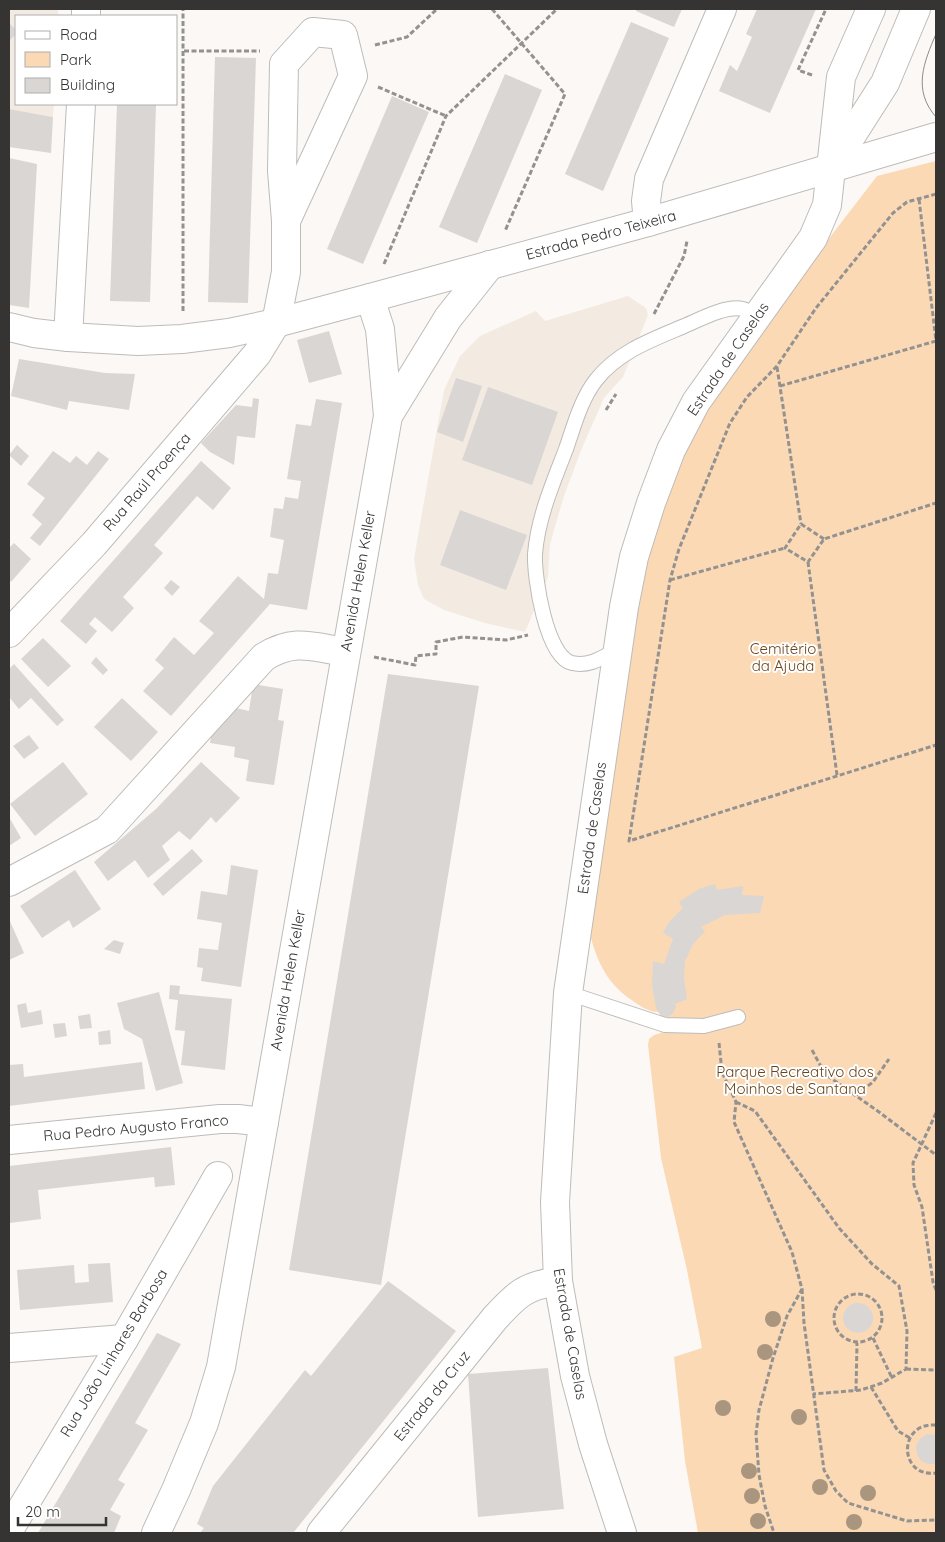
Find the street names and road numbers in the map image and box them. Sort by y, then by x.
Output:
street label: Estrada Pedro Teixeira [524,205,678,264]
street label: Estrada de Caselas [682,298,773,419]
street label: Rua Raúl Proença [99,429,195,535]
street label: Avenida Helen Keller [336,509,379,653]
street label: Estrada de Caselas [573,761,610,895]
street label: Avenida Helen Keller [266,908,309,1052]
street label: Rua Pedro Augusto Franco [42,1110,229,1145]
street label: Rua João Linhares Barbosa [56,1265,171,1440]
street label: Estrada de Caselas [550,1267,591,1401]
street label: Estrada da Cruz [389,1347,474,1445]

